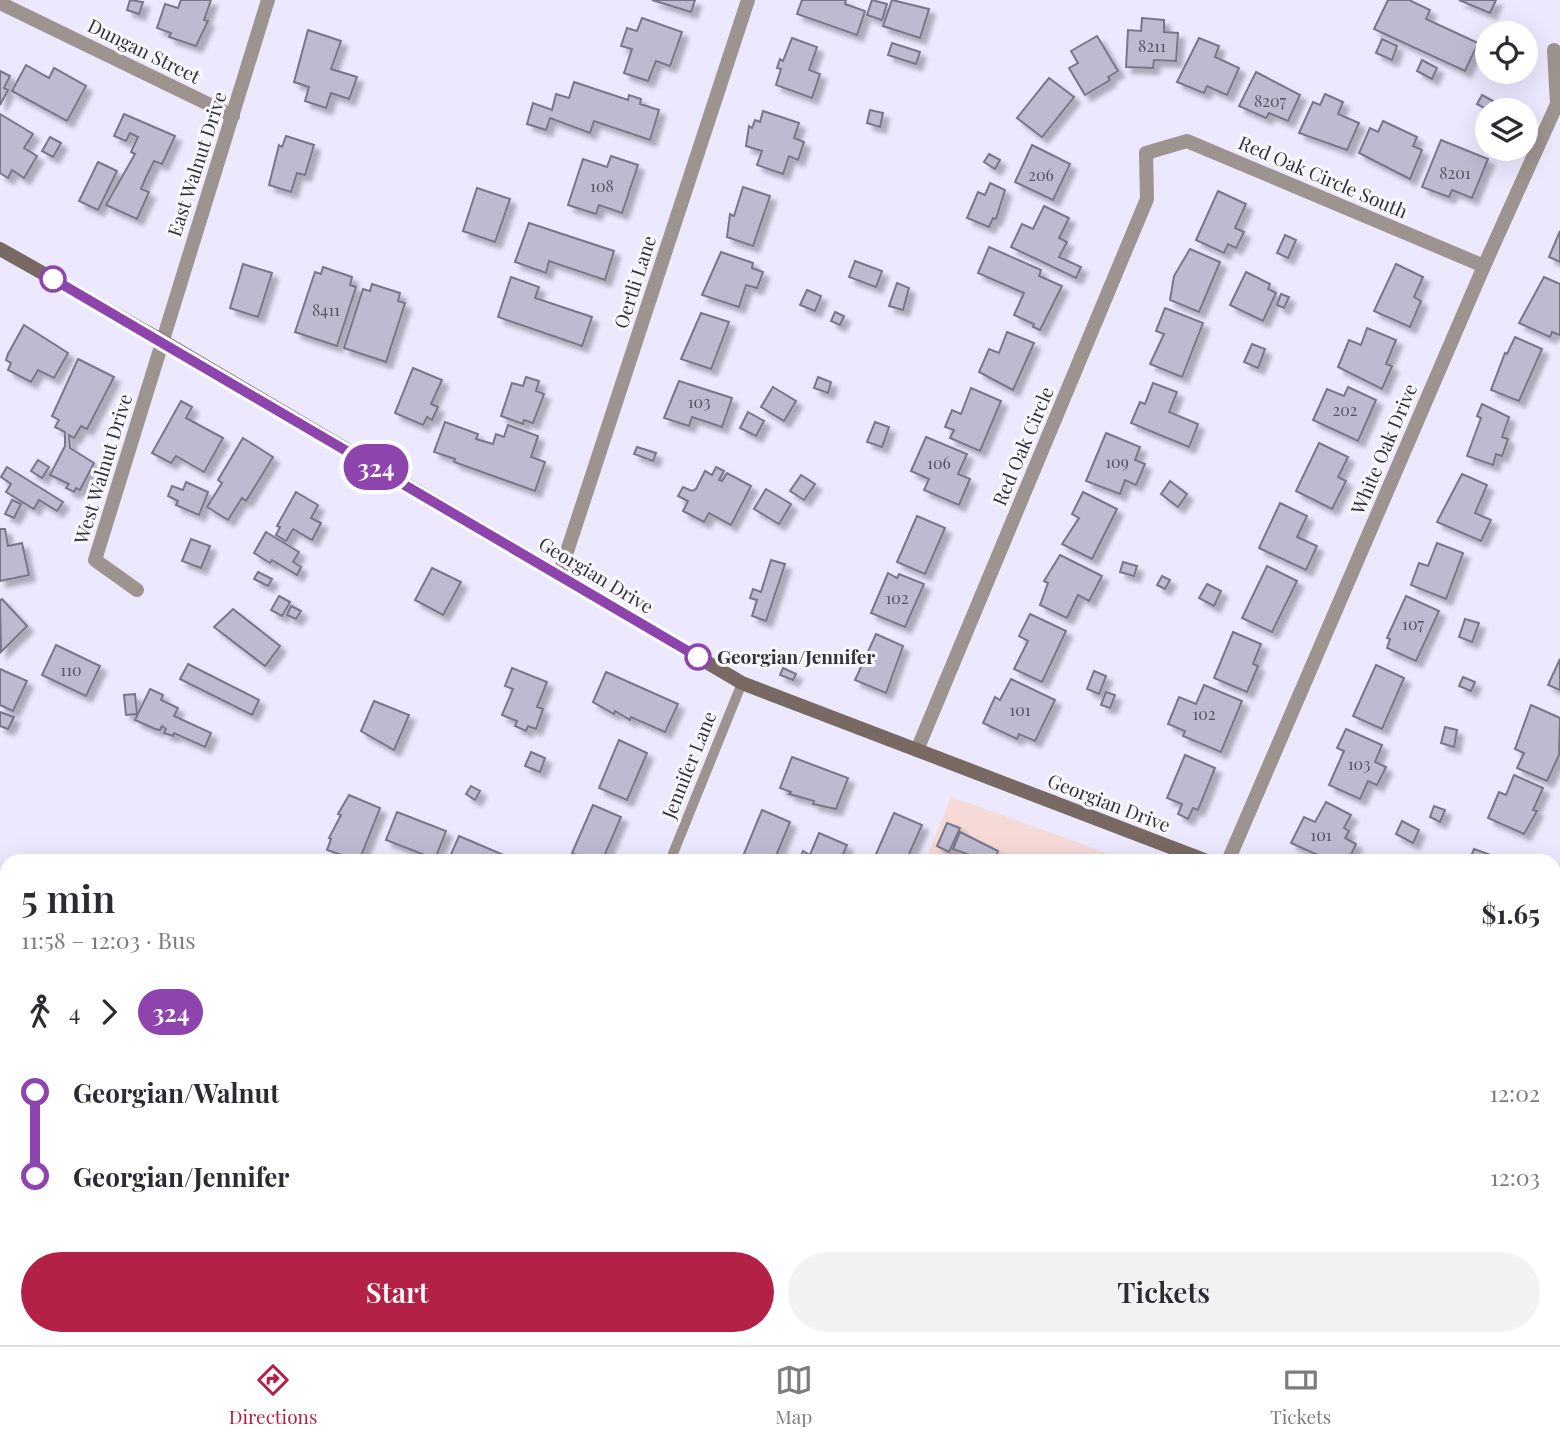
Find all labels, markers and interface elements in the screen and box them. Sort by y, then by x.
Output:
street label: Dungan Street [84,12,205,89]
map controls [1475,21,1538,161]
button: locate [1475,21,1538,84]
house number: 8211 [1138,35,1166,56]
street label: East Walnut Drive [160,88,232,240]
house number: 8207 [1254,90,1287,111]
button: layers [1475,98,1538,161]
street label: Red Oak Circle South [1235,129,1412,223]
house number: 8201 [1439,162,1471,183]
house number: 206 [1028,164,1054,185]
house number: 108 [590,175,614,196]
street label: Oertli Lane [607,232,661,331]
unlabelled marker [40,266,66,292]
house number: 8411 [312,299,340,320]
street label: White Oak Drive [1343,379,1422,519]
street label: Red Oak Circle [985,382,1059,509]
street label: West Walnut Drive [67,390,137,548]
house number: 103 [688,391,710,412]
house number: 202 [1333,399,1357,420]
line badge: 324 [336,444,416,490]
text: 324 [358,451,394,483]
house number: 109 [1105,451,1129,472]
house number: 106 [927,452,951,473]
street label: Georgian Drive [534,530,659,619]
house number: 102 [885,587,909,608]
house number: 107 [1402,613,1425,634]
place label: Georgian/Jennifer [717,643,875,669]
marker: Georgian/Jennifer [685,644,711,670]
house number: 110 [60,659,82,680]
house number: 101 [1009,699,1031,720]
house number: 102 [1192,703,1216,724]
street label: Jennifer Lane [654,707,721,823]
house number: 103 [1348,753,1370,774]
street label: Georgian Drive [1044,767,1174,837]
house number: 101 [1310,824,1332,845]
text: 5 min [21,872,115,923]
text: $1.65 [1482,896,1540,931]
text: 11:58 – 12:03 · Bus [21,924,196,955]
icon: walk [21,993,59,1031]
icon: forward [90,993,128,1031]
text: 4 [69,996,80,1027]
text: 324 [152,996,189,1028]
text: Georgian/Walnut [73,1075,279,1110]
text: 12:02 [1490,1077,1540,1108]
text: Georgian/Jennifer [73,1159,289,1194]
text: 12:03 [1490,1161,1540,1192]
button: Start [21,1252,774,1332]
button: Tickets [788,1252,1540,1332]
tab: Directions [229,1361,317,1429]
tab: Map [775,1361,813,1429]
tab: Tickets [1270,1361,1331,1429]

